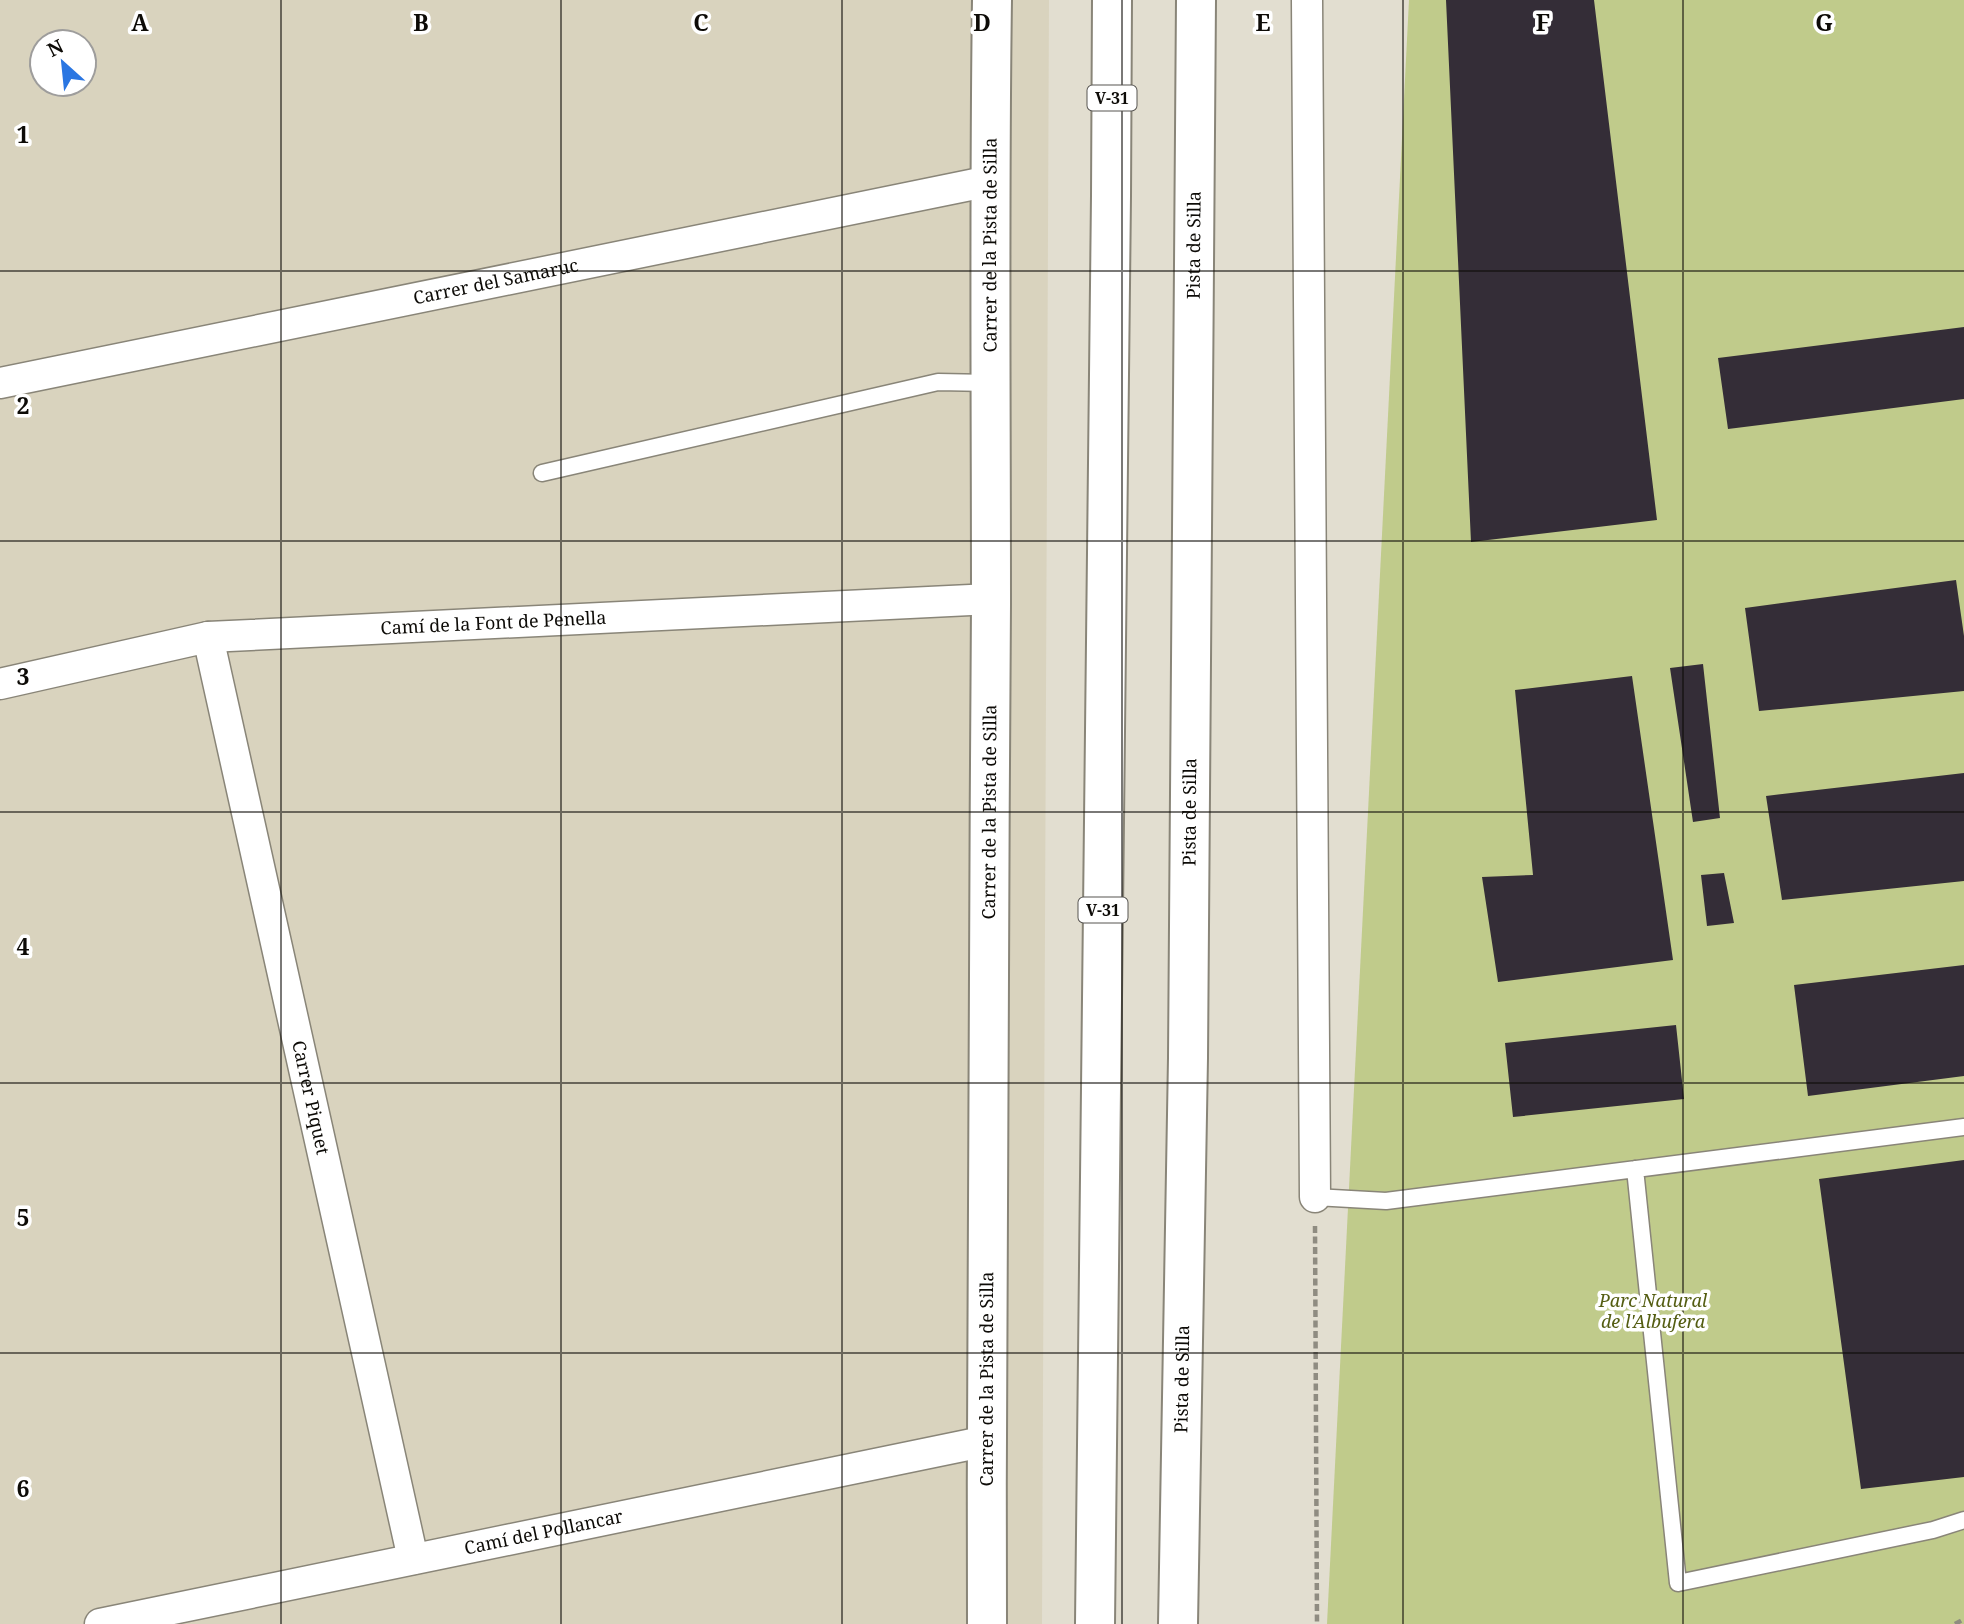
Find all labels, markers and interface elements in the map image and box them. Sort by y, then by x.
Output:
text: A [131,6,149,38]
text: B [413,6,429,38]
text: C [693,6,709,38]
text: D [973,6,991,38]
text: E [1255,6,1271,38]
text: F [1536,6,1550,38]
text: G [1815,6,1833,38]
north arrow [28,28,98,98]
text: N [43,33,68,63]
road number: V-31 [1088,86,1136,110]
text: 1 [17,118,30,150]
street label: Carrer de la Pista de Silla [977,137,1002,353]
street label: Pista de Silla [1181,191,1206,299]
street label: Carrer del Samaruc [411,252,580,309]
text: 2 [17,389,30,421]
street label: Camí de la Font de Penella [380,605,607,640]
text: 3 [17,660,30,692]
street label: Carrer de la Pista de Silla [976,704,1001,920]
street label: Pista de Silla [1176,758,1201,866]
road number: V-31 [1078,898,1128,922]
text: 4 [17,930,30,962]
street label: Carrer Piquet [287,1038,336,1157]
text: 5 [17,1201,30,1233]
street label: Carrer de la Pista de Silla [974,1271,998,1487]
park label: Parc Natural de l'Albufera [1598,1288,1708,1333]
street label: Pista de Silla [1168,1325,1194,1433]
text: 6 [17,1472,30,1504]
street label: Camí del Pollancar [462,1503,625,1560]

